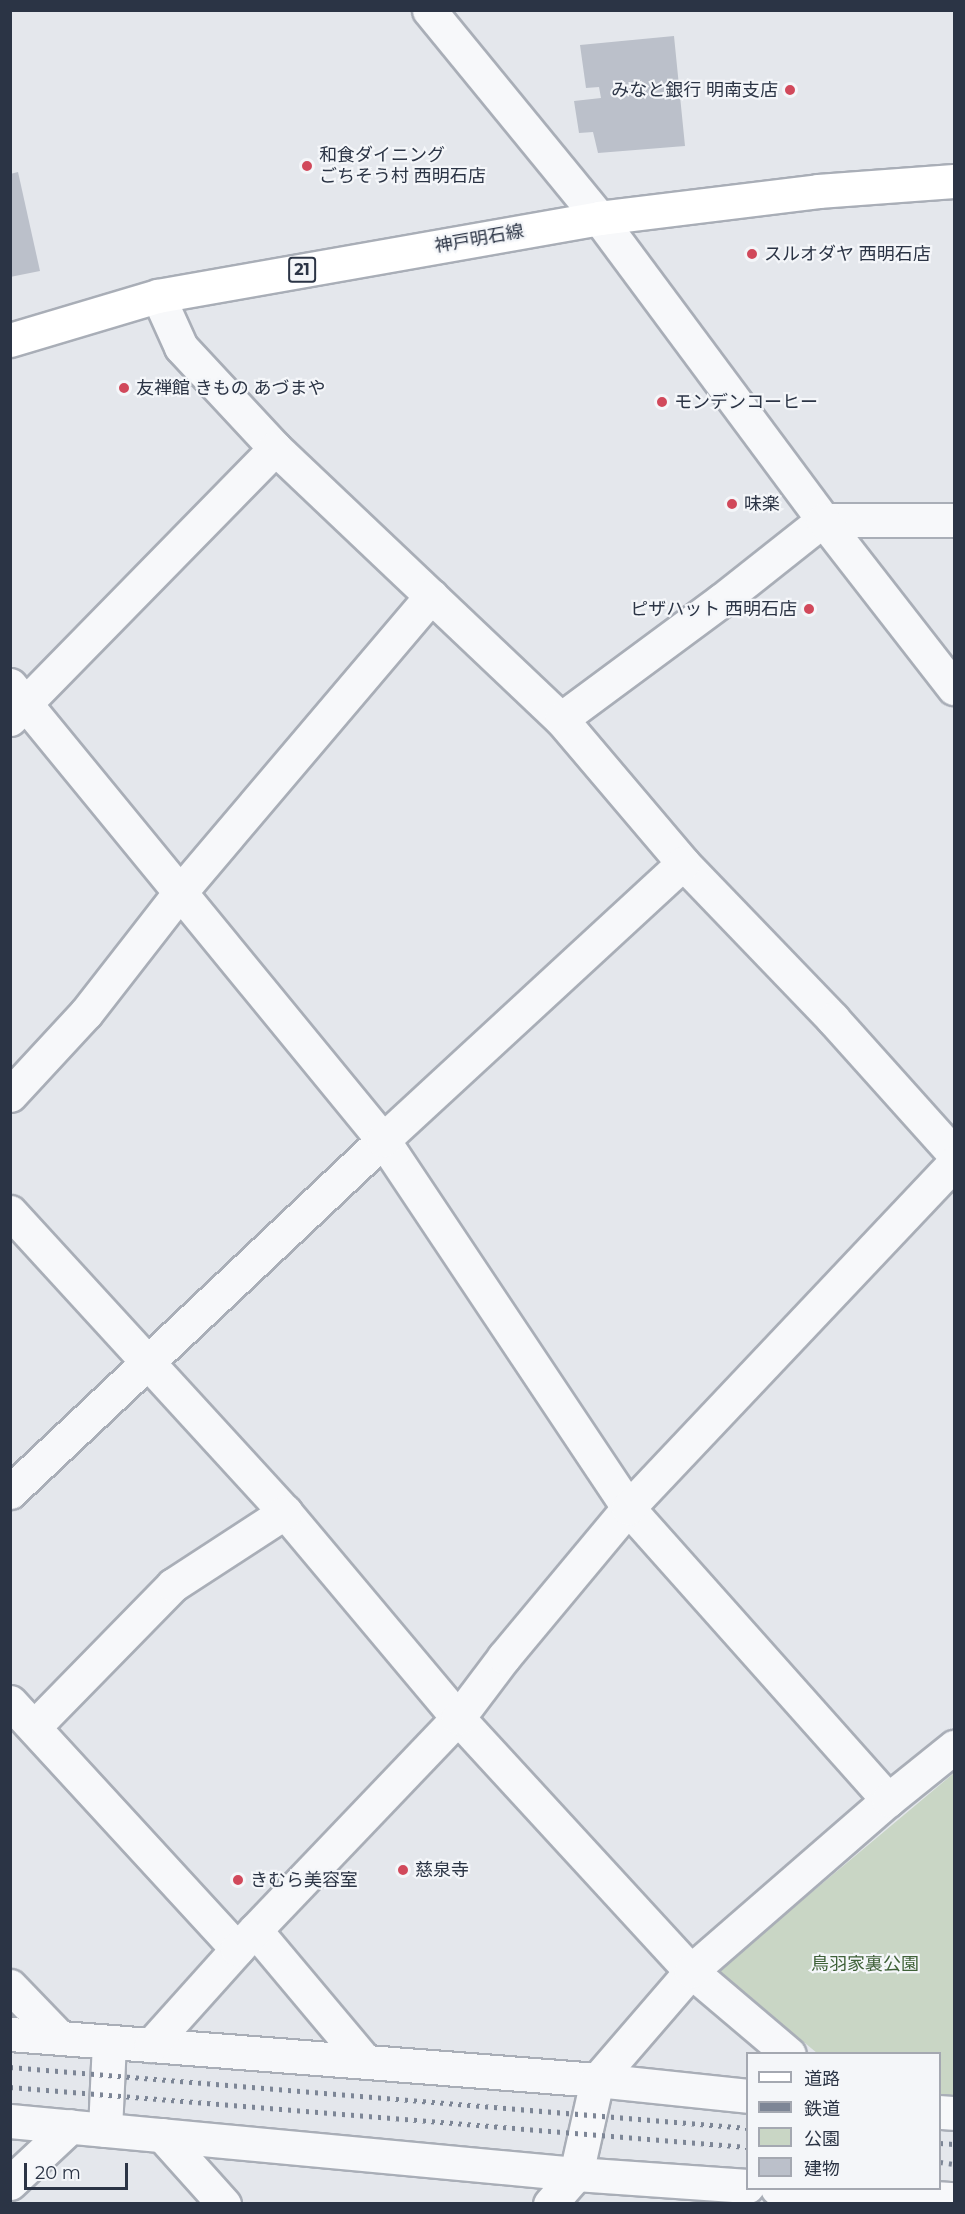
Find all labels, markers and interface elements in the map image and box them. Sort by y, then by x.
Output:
place label: みなと銀行 明南支店 [611,79,778,101]
marker: みなと銀行 明南支店 [783,83,797,97]
place label: 和食ダイニング ごちそう村 西明石店 [319,145,486,188]
marker: 和食ダイニング ごちそう村 西明石店 [300,159,314,173]
street label: 神戸明石線 [433,221,525,257]
place label: スルオダヤ 西明石店 [764,243,931,265]
marker: スルオダヤ 西明石店 [745,247,759,261]
road number: 21 [287,257,317,283]
place label: 友禅館 きもの あづまや [136,377,325,399]
marker: 友禅館 きもの あづまや [117,381,131,395]
place label: モンデンコーヒー [674,391,818,413]
marker: モンデンコーヒー [655,395,669,409]
place label: 味楽 [744,493,780,515]
marker: 味楽 [725,497,739,511]
place label: ピザハット 西明石店 [630,598,797,620]
marker: ピザハット 西明石店 [802,602,816,616]
place label: 慈泉寺 [415,1859,469,1881]
marker: 慈泉寺 [396,1863,410,1877]
place label: きむら美容室 [250,1869,358,1891]
marker: きむら美容室 [231,1873,245,1887]
park label: 鳥羽家裏公園 [811,1953,919,1975]
legend [746,2052,941,2190]
text: 道路 [804,2068,840,2090]
text: 鉄道 [804,2098,840,2120]
text: 公園 [804,2128,840,2150]
scale bar [27,2151,130,2189]
text: 建物 [804,2158,840,2180]
text: 20 m [35,2162,81,2184]

